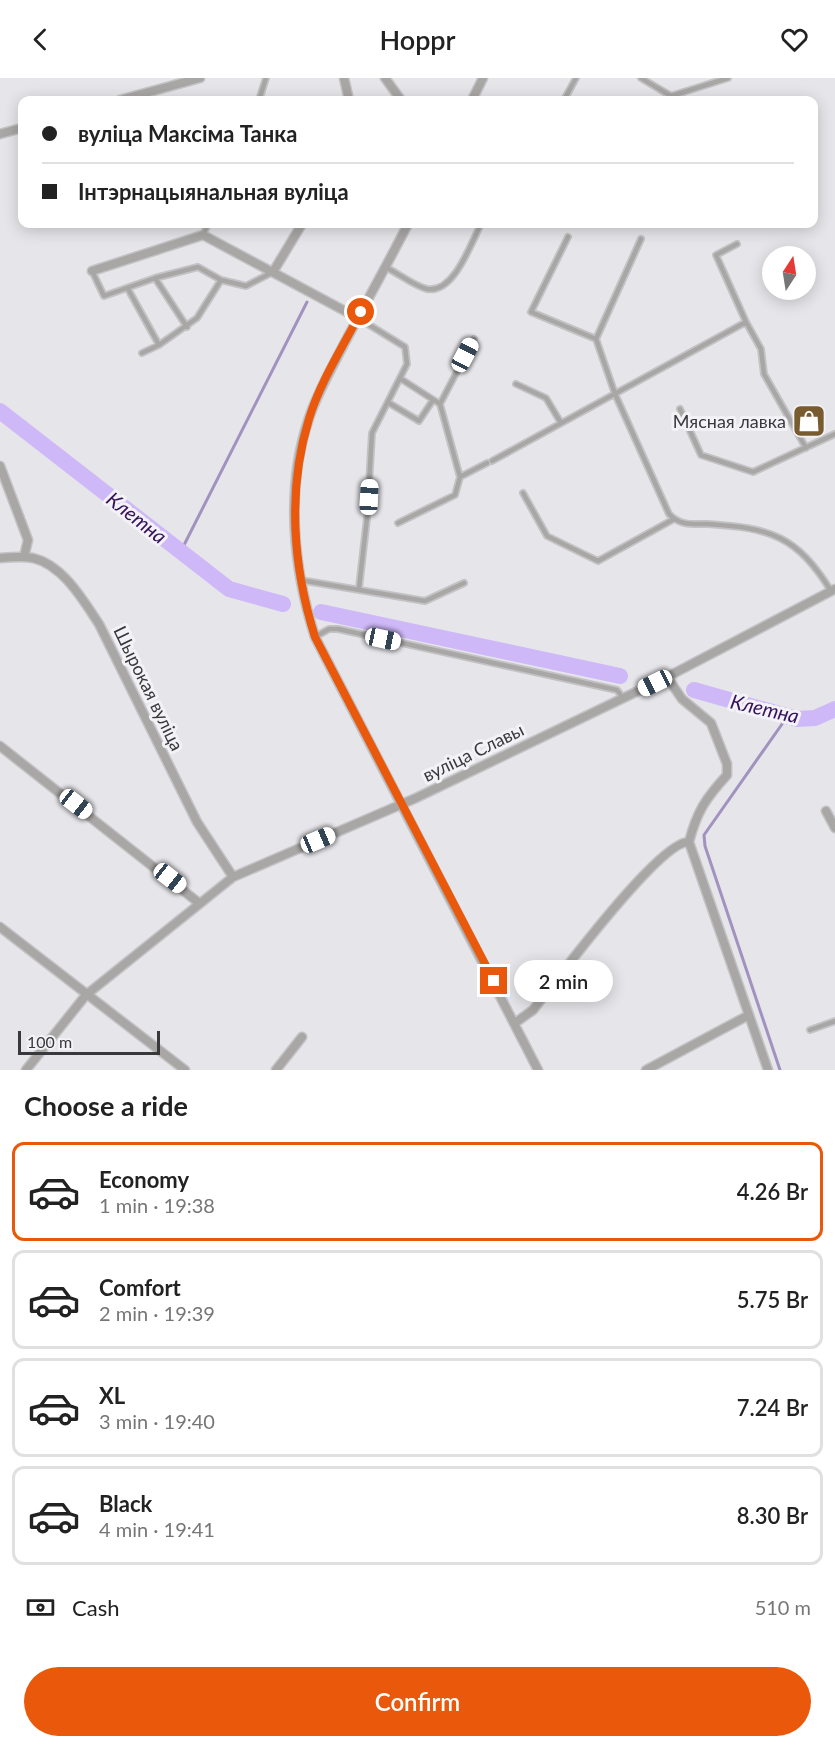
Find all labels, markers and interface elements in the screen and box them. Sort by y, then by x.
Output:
icon: back [24,23,57,56]
text: Hoppr [379,23,456,56]
icon: heart [778,23,811,56]
text: вуліца Максіма Танка [78,120,297,147]
text: Інтэрнацыянальная вуліца [78,178,349,205]
north arrow [762,246,816,300]
map controls [762,246,816,300]
route start [347,298,374,325]
car [449,335,481,375]
shop icon: Мясная лавка [791,403,827,439]
place label: Мясная лавка [673,410,786,432]
car [359,479,379,515]
water label: Клетна [102,486,172,548]
street label: Шырокая вуліца [109,622,189,754]
car [364,626,402,652]
car [635,667,675,699]
water label: Клетна [728,688,802,728]
street label: вуліца Славы [419,718,527,786]
car [56,786,96,822]
car [298,825,338,855]
car [150,860,190,896]
callout: 2 min [515,960,614,1002]
route end [480,967,507,994]
text: 2 min [539,969,588,993]
scale bar [18,1028,160,1055]
text: 100 m [27,1032,72,1051]
text: Choose a ride [24,1089,188,1122]
icon: car [27,1165,81,1219]
text: Economy [99,1166,189,1193]
text: 4.26 Br [737,1178,808,1205]
text: 1 min · 19:38 [99,1193,215,1217]
icon: car [27,1273,81,1327]
text: Comfort [99,1274,181,1301]
text: 5.75 Br [737,1286,808,1313]
text: 2 min · 19:39 [99,1301,215,1325]
icon: car [27,1381,81,1435]
text: XL [99,1382,125,1409]
text: 7.24 Br [737,1394,808,1421]
text: 3 min · 19:40 [99,1409,215,1433]
icon: car [27,1489,81,1543]
text: Black [99,1490,152,1517]
text: 8.30 Br [737,1502,808,1529]
text: 4 min · 19:41 [99,1517,215,1541]
icon: cash [24,1591,57,1624]
text: Cash [72,1594,119,1621]
text: 510 m [755,1595,811,1619]
button: Confirm [24,1667,811,1736]

